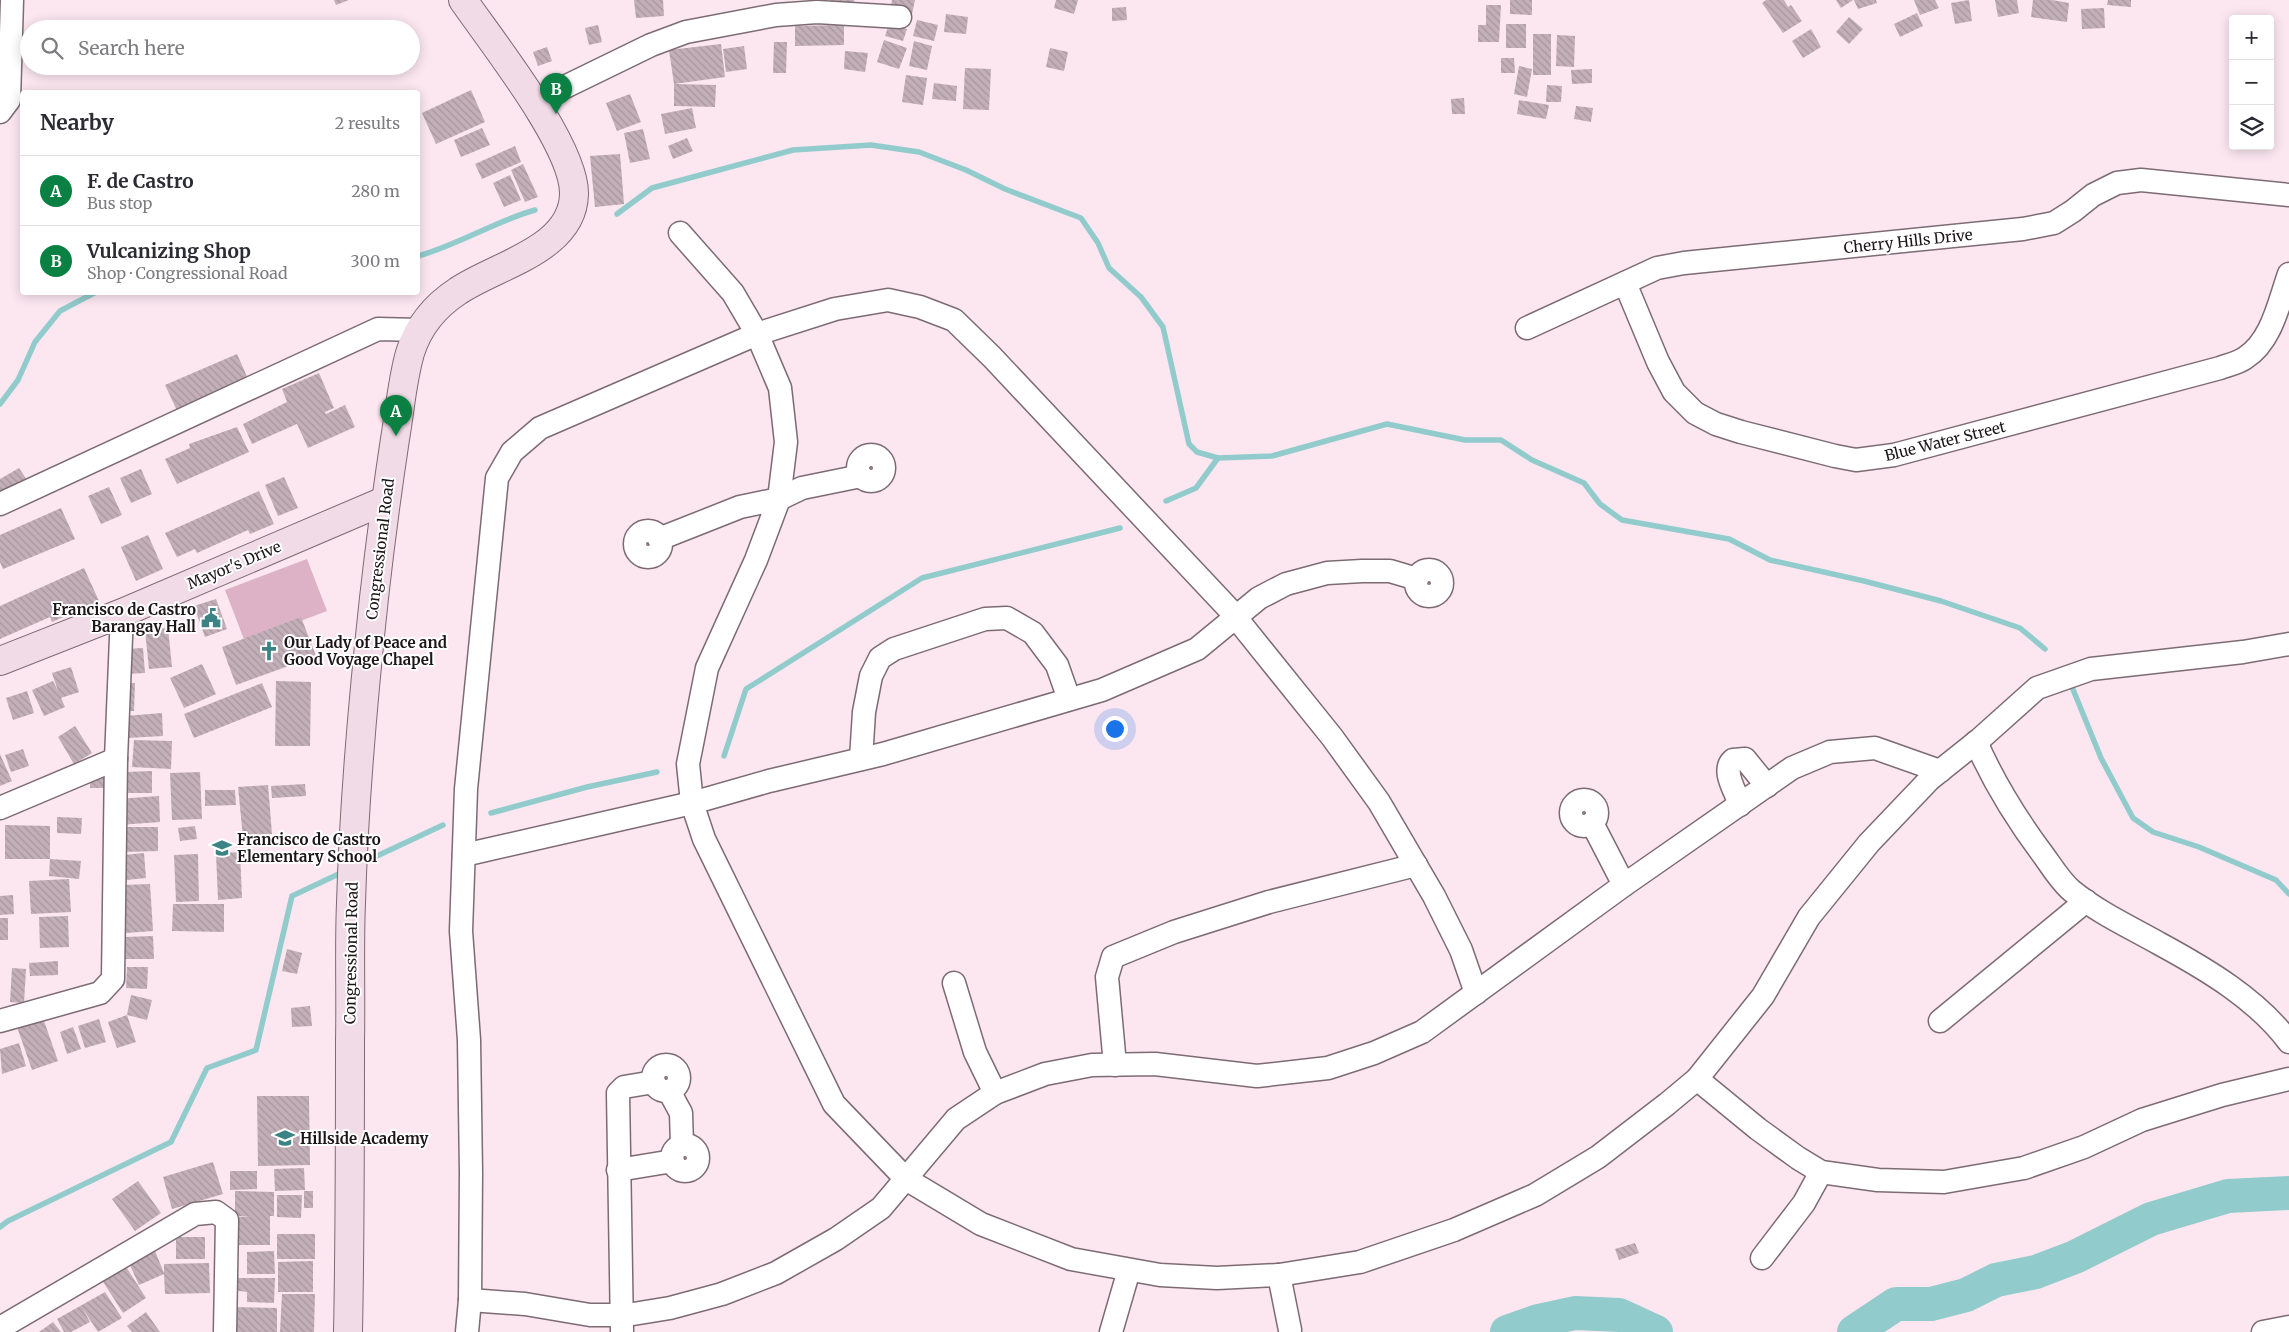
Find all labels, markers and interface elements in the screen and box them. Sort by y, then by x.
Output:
map controls [2229,15,2274,150]
button: + [2229,15,2274,60]
search box [20,20,420,75]
icon: search [38,34,66,62]
text: Search here [78,36,185,60]
button: − [2229,60,2274,105]
pin: B [540,73,572,114]
button: layers [2229,105,2274,150]
text: Nearby [40,109,114,136]
text: 2 results [335,113,400,133]
text: F. de Castro [87,169,194,193]
text: A [50,181,62,201]
text: 280 m [351,181,400,201]
text: Bus stop [87,193,152,213]
street label: Cherry Hills Drive [1843,225,1974,257]
text: Vulcanizing Shop [87,239,251,263]
text: B [50,251,62,271]
text: 300 m [351,251,400,271]
text: Shop · Congressional Road [87,263,288,283]
pin: A [380,395,412,436]
street label: Blue Water Street [1883,417,2008,465]
street label: Congressional Road [362,477,398,621]
street label: Mayor's Drive [184,537,284,593]
place label: Francisco de Castro Barangay Hall [52,600,196,636]
public building icon: Francisco de Castro Barangay Hall [200,607,222,629]
place label: Our Lady of Peace and Good Voyage Chapel [284,633,447,669]
church icon: Our Lady of Peace and Good Voyage Chapel [258,640,280,662]
your location [1102,716,1128,742]
place label: Francisco de Castro Elementary School [237,830,381,866]
school or university icon: Francisco de Castro Elementary School [211,837,233,859]
street label: Congressional Road [340,882,362,1024]
school or university icon: Hillside Academy [274,1127,296,1149]
place label: Hillside Academy [300,1129,428,1148]

